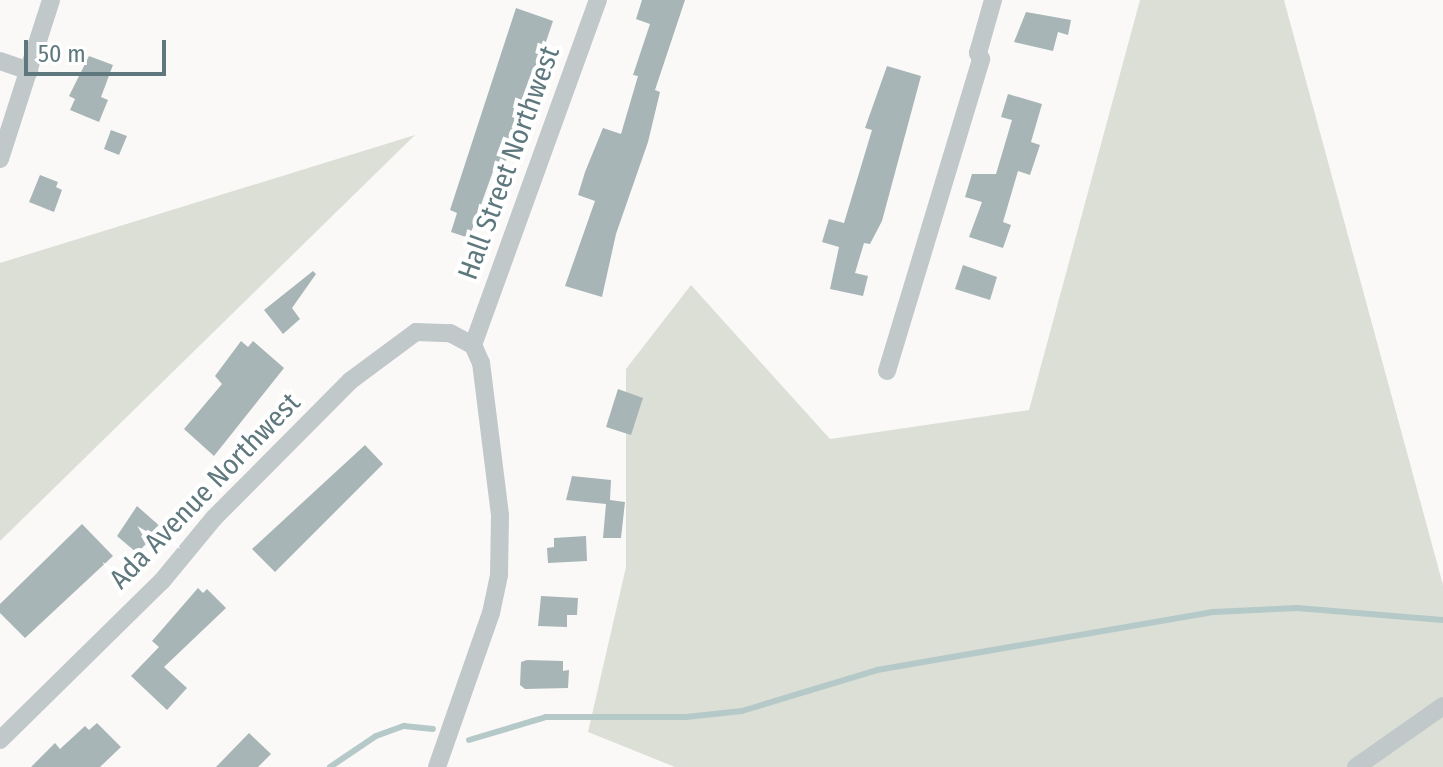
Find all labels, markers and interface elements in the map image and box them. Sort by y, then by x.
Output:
scale bar [28,24,170,74]
text: 50 m [38,40,86,68]
street label: Hall Street Northwest [451,42,567,284]
street label: Ada Avenue Northwest [103,386,307,596]

